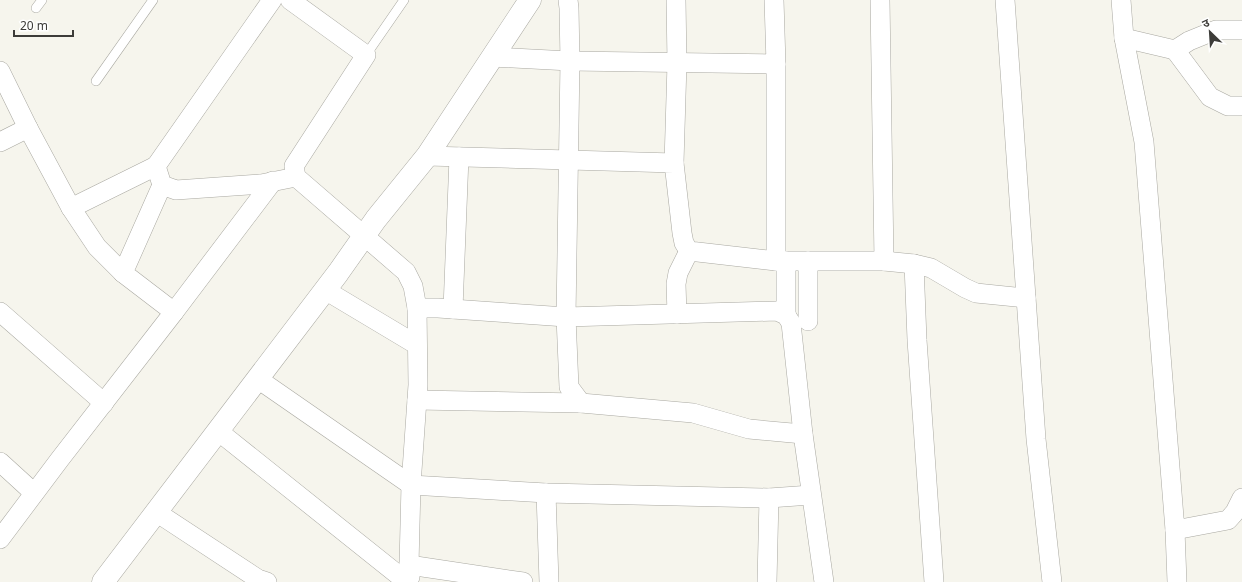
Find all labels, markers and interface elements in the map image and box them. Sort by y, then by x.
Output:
scale bar [14,12,73,38]
north arrow [1190,12,1230,52]
text: उ [1199,14,1212,31]
text: 20 m [20,17,48,34]

